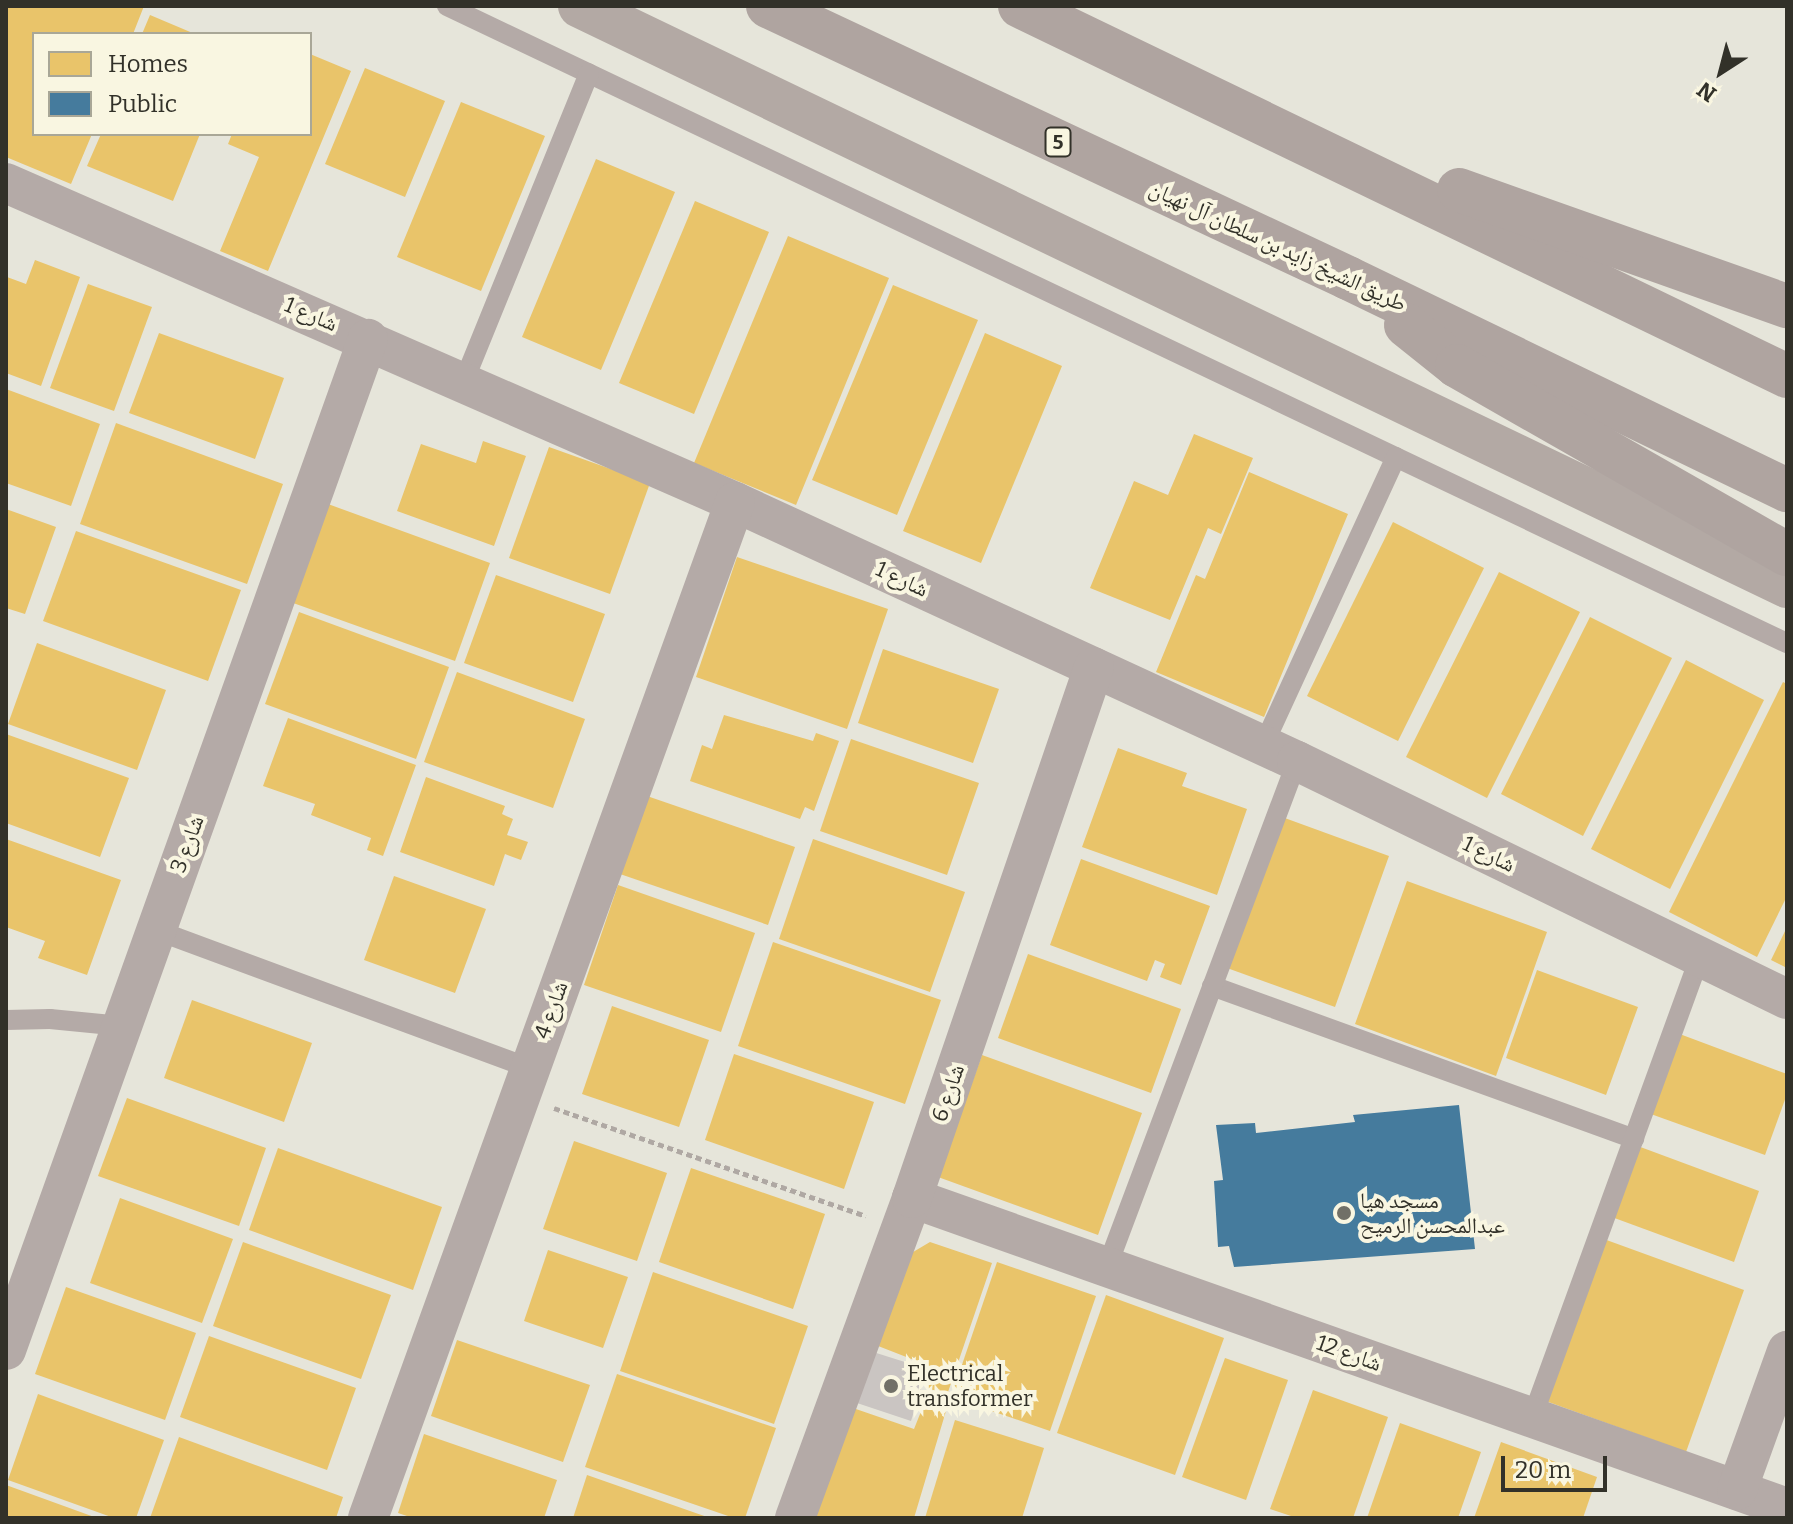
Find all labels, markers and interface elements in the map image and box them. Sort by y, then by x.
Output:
legend [32,32,312,136]
north arrow [1681,32,1761,112]
text: Homes [108,50,188,78]
text: N [1692,76,1721,108]
text: Public [108,90,177,118]
road number: 5 [1044,126,1072,158]
street label: طريق الشيخ زايد بن سلطان آل نهيان [1145,175,1411,317]
street label: شارع 1 [280,291,342,337]
street label: شارع 1 [871,555,933,603]
street label: شارع 3 [165,812,209,876]
street label: شارع 1 [1458,830,1520,878]
street label: شارع 4 [528,978,574,1042]
street label: شارع 6 [926,1061,970,1125]
place label: مسجد هيا عبدالمحسن الرميح [1360,1187,1505,1238]
marker: مسجد هيا عبدالمحسن الرميح [1335,1204,1353,1222]
street label: شارع 12 [1313,1329,1385,1377]
place label: Electrical transformer [907,1360,1033,1412]
marker: Electrical transformer [882,1377,900,1395]
scale bar [1505,1440,1611,1490]
text: 20 m [1515,1456,1571,1484]

